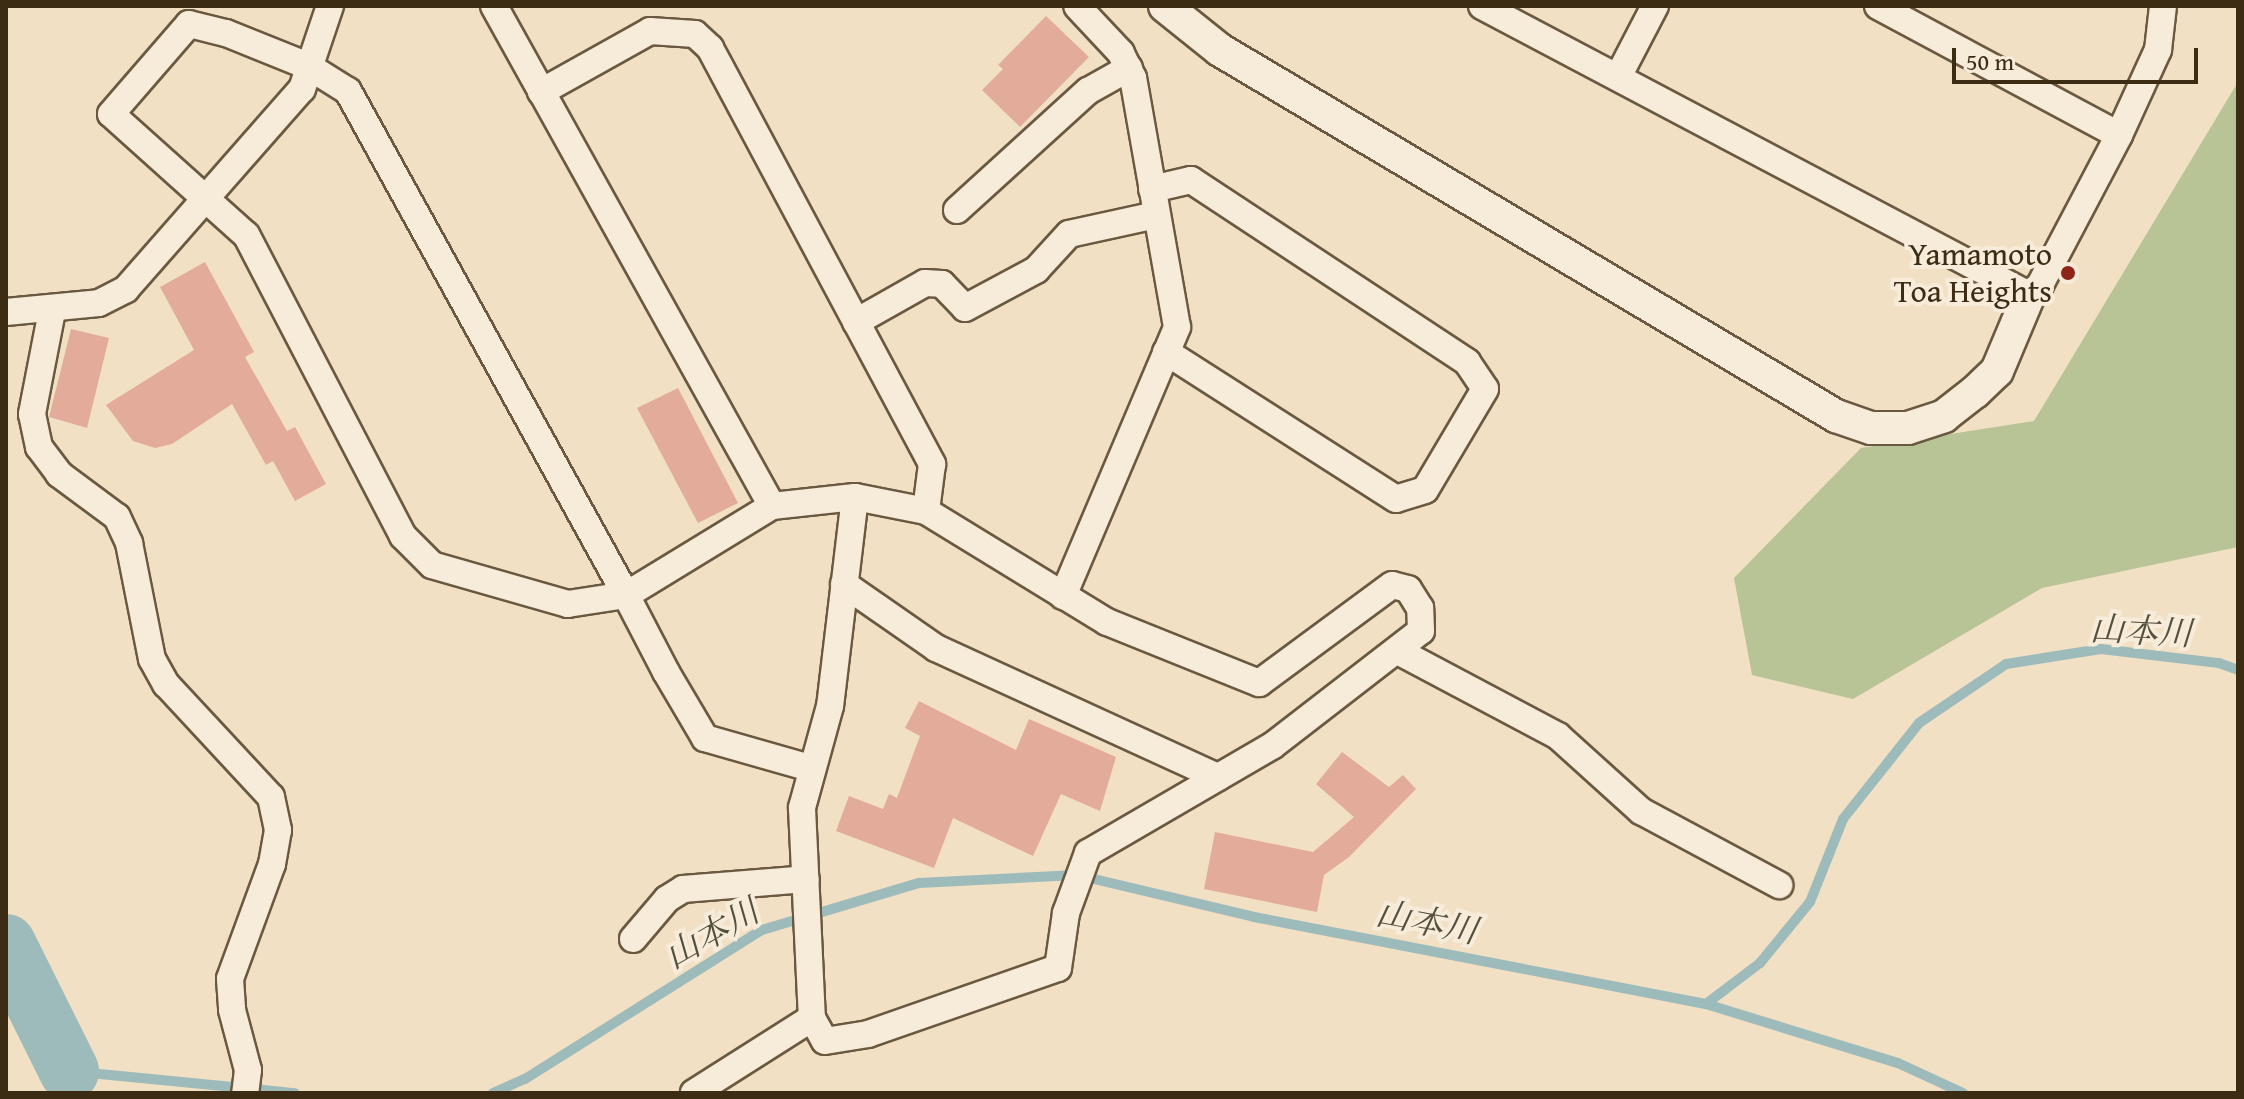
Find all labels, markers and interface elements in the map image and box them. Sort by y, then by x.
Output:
scale bar [1956,32,2202,82]
text: 50 m [1966,44,2014,79]
place label: Yamamoto Toa Heights [1894,236,2052,311]
marker: Yamamoto Toa Heights [2059,264,2077,282]
water label: 山本川 [2089,607,2193,653]
water label: 山本川 [657,890,765,976]
water label: 山本川 [1373,891,1481,951]

